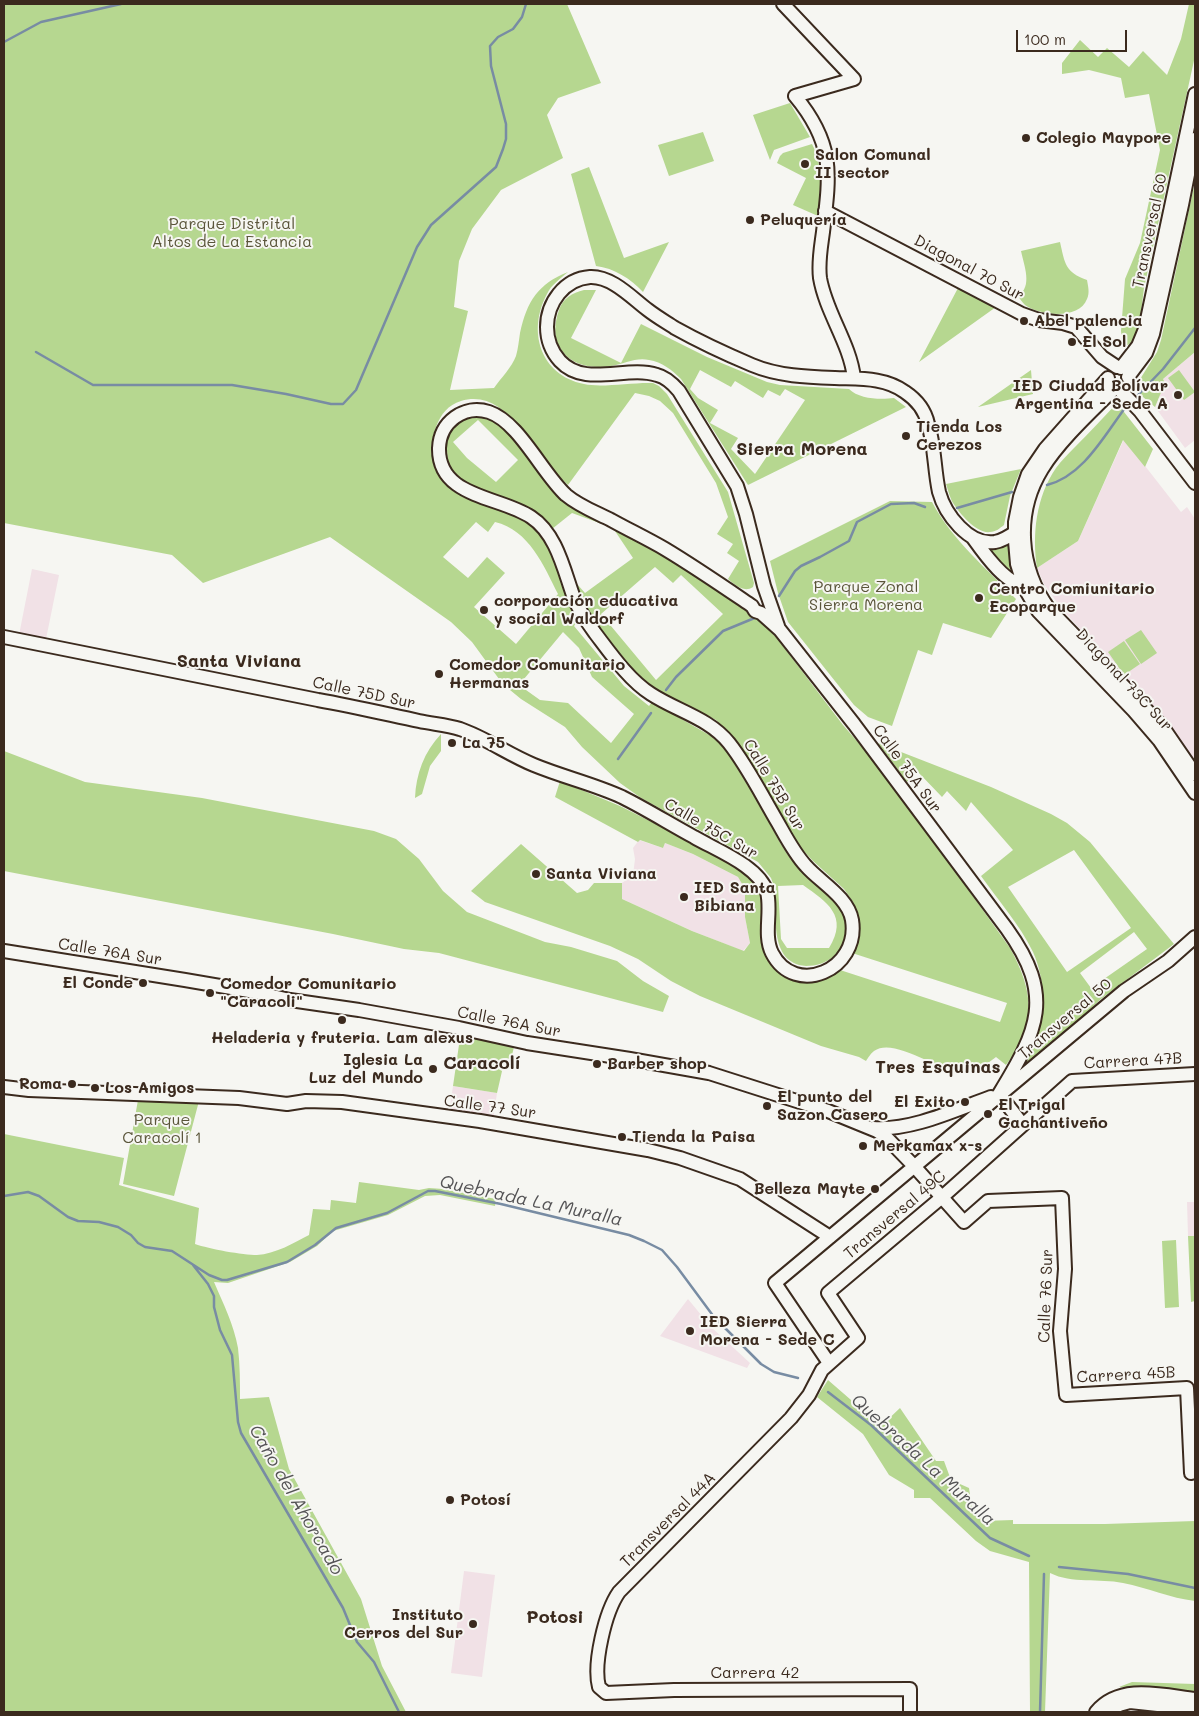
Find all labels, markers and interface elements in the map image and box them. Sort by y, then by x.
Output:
scale bar [1019,20,1130,52]
text: 100 m [1024,29,1066,49]
place label: Colegio Maypore [1036,128,1171,148]
marker: Colegio Maypore [1020,132,1032,144]
place label: Salon Comunal II sector [815,145,931,183]
marker: Salon Comunal II sector [799,158,811,170]
street label: Transversal 60 [1129,172,1171,290]
place label: Peluquería [760,210,847,230]
park label: Parque Distrital Altos de La Estancia [152,214,312,252]
marker: Peluquería [744,214,756,226]
street label: Diagonal 70 Sur [911,231,1027,305]
place label: Abel palencia [1034,311,1143,331]
marker: Abel palencia [1018,315,1030,327]
place label: El Sol [1082,332,1126,352]
marker: El Sol [1066,336,1078,348]
place label: IED Ciudad Bolívar Argentina - Sede A [1013,376,1168,414]
marker: IED Ciudad Bolívar Argentina - Sede A [1172,389,1184,401]
place label: Tienda Los Cerezos [916,417,1002,455]
marker: Tienda Los Cerezos [900,430,912,442]
district label: Sierra Morena [736,438,868,460]
park label: Parque Zonal Sierra Morena [809,577,923,615]
place label: Centro Comiunitario Ecoparque [989,579,1154,617]
place label: corporación educativa y social Waldorf [494,591,678,629]
marker: Centro Comiunitario Ecoparque [973,592,985,604]
marker: corporación educativa y social Waldorf [478,604,490,616]
street label: Diagonal 73C Sur [1072,625,1176,735]
district label: Santa Viviana [177,650,301,672]
place label: Comedor Comunitario Hermanas [449,655,625,693]
marker: Comedor Comunitario Hermanas [433,668,445,680]
street label: Calle 75D Sur [311,673,417,713]
street label: Calle 75A Sur [868,721,946,817]
place label: La 75 [462,733,505,753]
street label: Calle 75B Sur [739,736,809,834]
marker: La 75 [446,737,458,749]
street label: Calle 75C Sur [661,794,761,864]
place label: Santa Viviana [546,864,657,884]
marker: Santa Viviana [530,868,542,880]
place label: IED Santa Bibiana [694,878,776,916]
marker: IED Santa Bibiana [678,891,690,903]
street label: Calle 76A Sur [57,934,163,970]
place label: El Conde [62,973,133,993]
place label: Comedor Comunitario "Caracoli" [220,974,396,1012]
street label: Transversal 50 [1014,974,1116,1064]
marker: El Conde [137,977,149,989]
marker: Comedor Comunitario "Caracoli" [204,987,216,999]
street label: Calle 76A Sur [456,1003,562,1041]
marker: Heladeria y fruteria. Lam alexus [336,1014,348,1026]
place label: Heladeria y fruteria. Lam alexus [211,1028,473,1048]
street label: Carrera 47B [1083,1049,1183,1073]
place label: Iglesia La Luz del Mundo [309,1050,423,1088]
district label: Caracolí [443,1052,521,1074]
place label: Barber shop [607,1054,707,1074]
district label: Tres Esquinas [875,1056,1001,1078]
marker: Barber shop [591,1058,603,1070]
marker: Iglesia La Luz del Mundo [427,1063,439,1075]
place label: Roma [19,1074,62,1094]
marker: Roma [66,1078,78,1090]
place label: Los Amigos [105,1078,194,1098]
marker: Los Amigos [89,1082,101,1094]
place label: El punto del Sazon Casero [777,1087,888,1125]
street label: Calle 77 Sur [443,1091,537,1123]
place label: El Exito [894,1092,955,1112]
place label: El Trigal Gachantiveño [998,1095,1108,1133]
marker: El Exito [959,1096,971,1108]
marker: El punto del Sazon Casero [761,1100,773,1112]
marker: El Trigal Gachantiveño [982,1108,994,1120]
park label: Parque Caracolí 1 [122,1110,202,1148]
place label: Tienda la Paisa [632,1127,755,1147]
marker: Tienda la Paisa [616,1131,628,1143]
place label: Merkamax x-s [873,1136,982,1156]
marker: Merkamax x-s [857,1140,869,1152]
street label: Transversal 49C [840,1167,950,1263]
water label: Quebrada La Muralla [438,1171,624,1231]
place label: Belleza Mayte [754,1179,865,1199]
marker: Belleza Mayte [869,1183,881,1195]
street label: Calle 76 Sur [1035,1249,1057,1343]
place label: IED Sierra Morena - Sede C [700,1312,835,1350]
marker: IED Sierra Morena - Sede C [684,1325,696,1337]
street label: Carrera 45B [1076,1363,1176,1387]
water label: Quebrada La Muralla [847,1390,999,1530]
water label: Caño del Ahorcado [244,1421,348,1579]
street label: Transversal 44A [616,1468,720,1572]
place label: Potosí [460,1490,511,1510]
marker: Potosí [444,1494,456,1506]
place label: Instituto Cerros del Sur [344,1605,463,1643]
district label: Potosi [526,1606,584,1628]
marker: Instituto Cerros del Sur [467,1618,479,1630]
street label: Carrera 42 [711,1663,799,1683]

